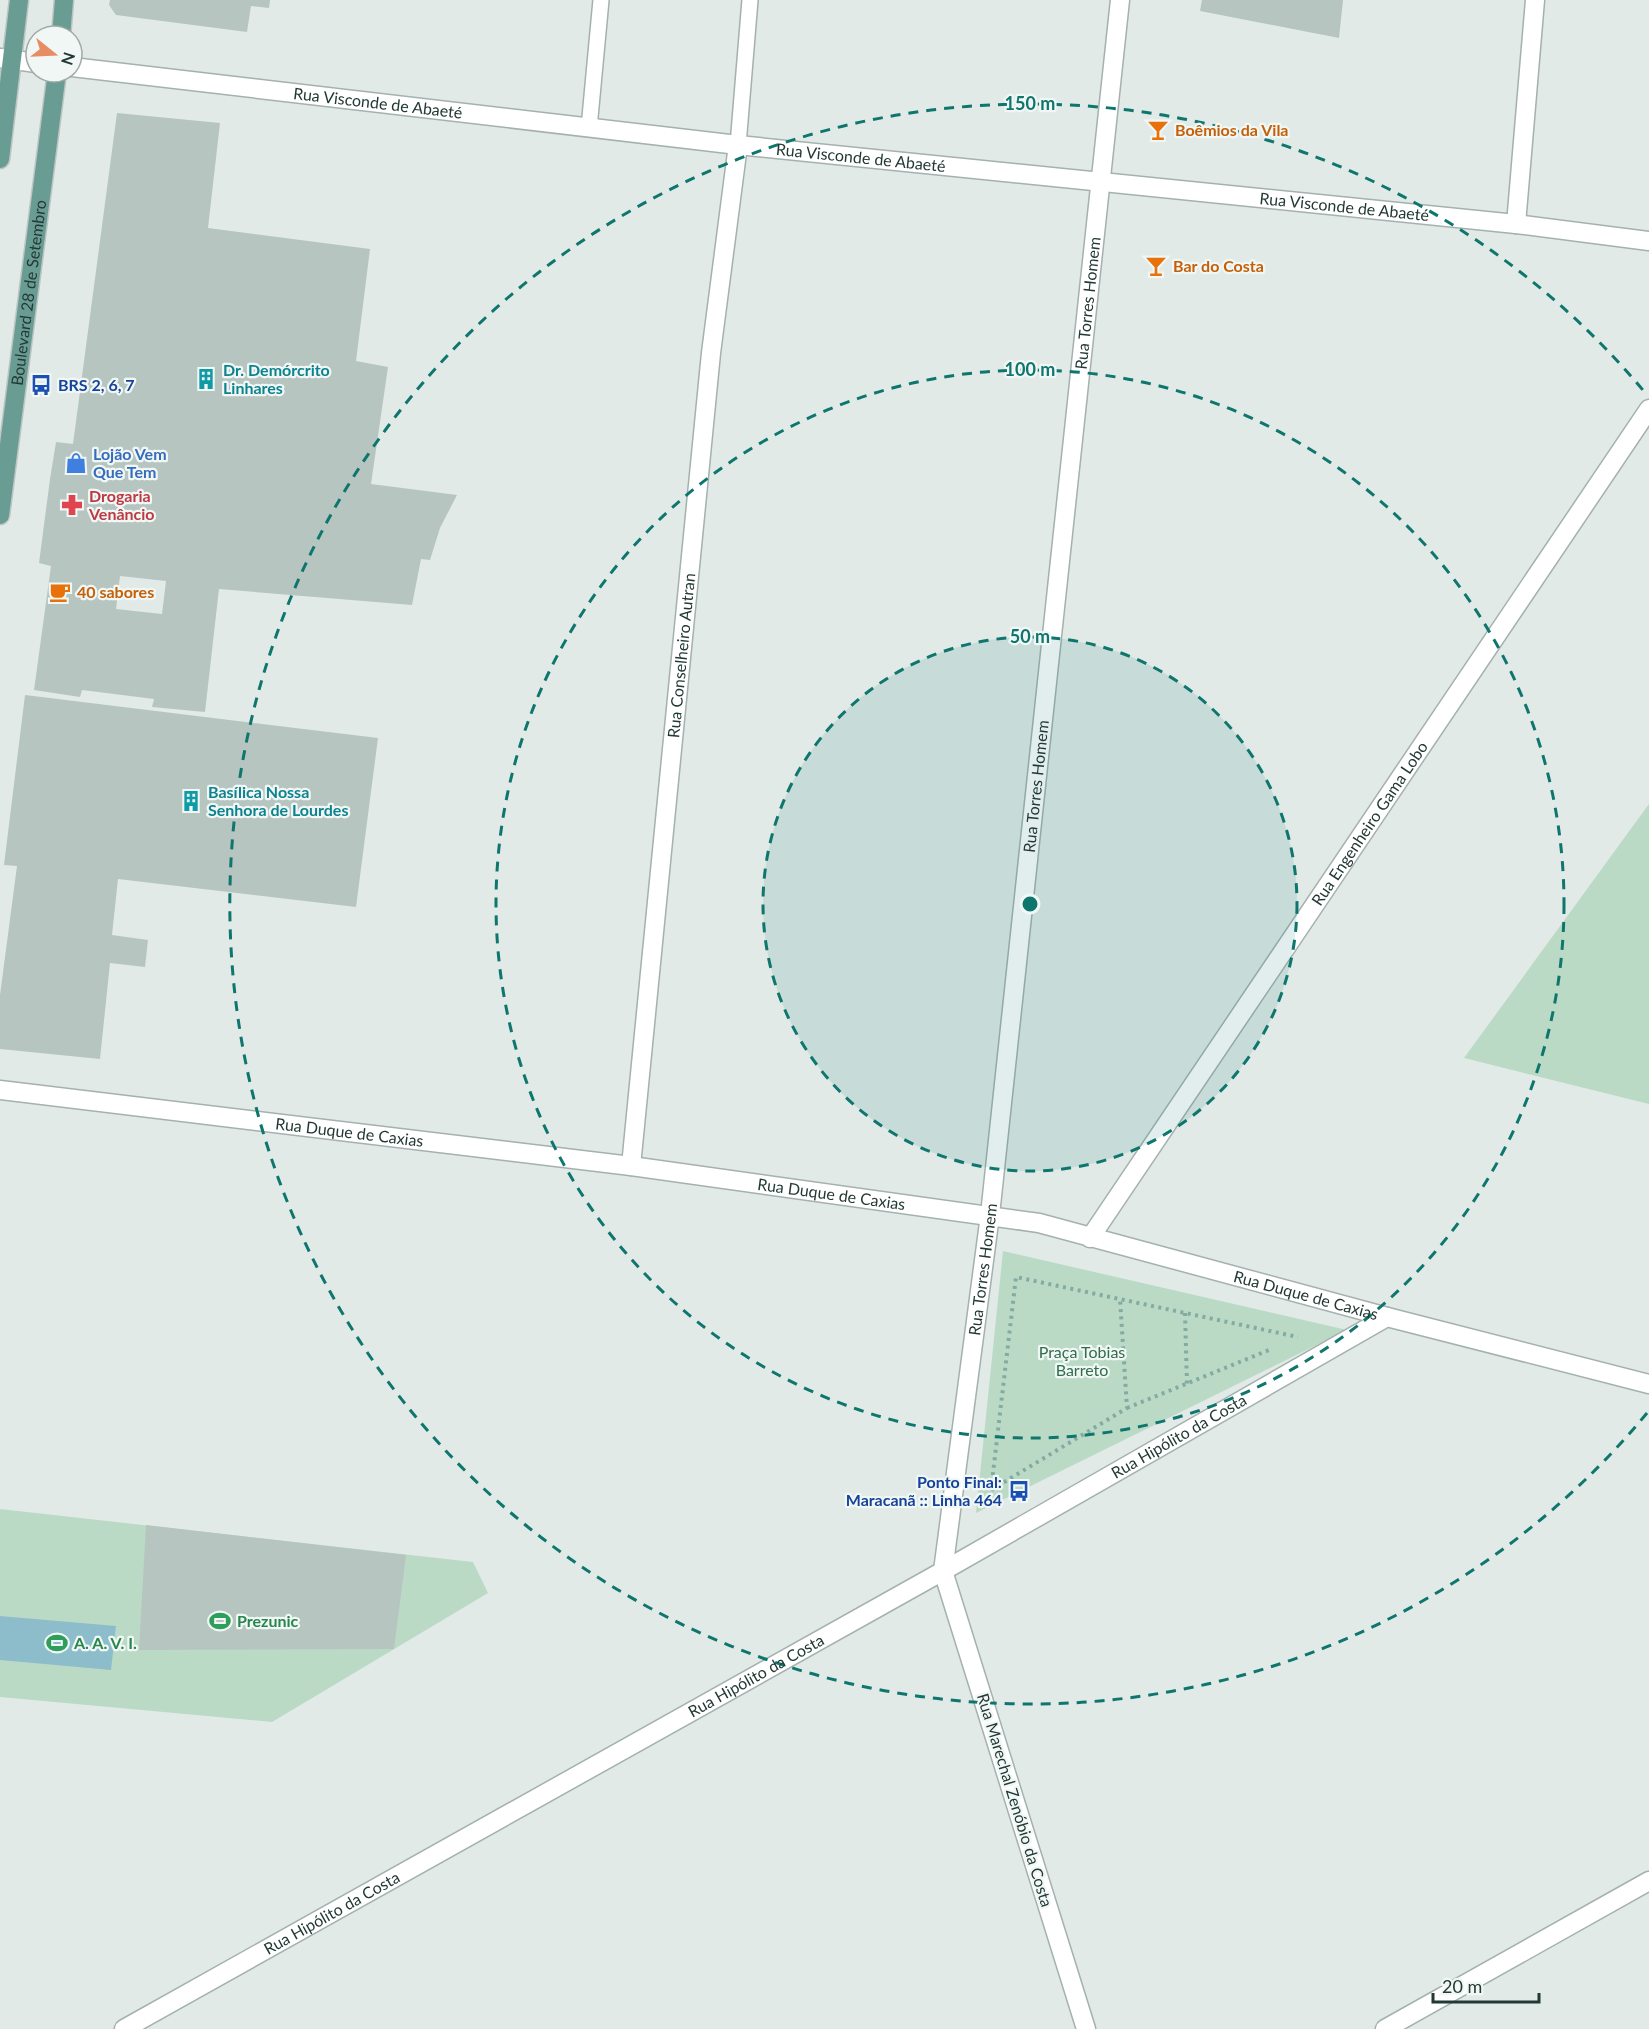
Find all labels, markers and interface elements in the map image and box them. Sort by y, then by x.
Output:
north arrow [24,24,84,84]
text: N [58,50,80,68]
street label: Rua Visconde de Abaeté [292,83,464,122]
text: 150 m [1005,92,1055,114]
bar icon: Boêmios da Vila [1146,118,1170,142]
place label: Boêmios da Vila [1175,120,1289,139]
street label: Rua Visconde de Abaeté [775,139,946,175]
street label: Rua Visconde de Abaeté [1259,188,1430,224]
street label: Boulevard 28 de Setembro [7,199,49,387]
street label: Rua Torres Homem [1071,236,1104,370]
bar icon: Bar do Costa [1144,254,1168,278]
place label: Bar do Costa [1173,256,1264,275]
text: 100 m [1005,358,1055,380]
place label: Dr. Demórcrito Linhares [223,360,330,397]
building icon: Dr. Demórcrito Linhares [194,367,218,391]
bus stop icon: BRS 2, 6, 7 [29,373,53,397]
place label: BRS 2, 6, 7 [58,375,135,394]
place label: Lojão Vem Que Tem [93,444,167,481]
shop icon: Lojão Vem Que Tem [64,451,88,475]
place label: Drogaria Venâncio [88,486,155,523]
pharmacy icon: Drogaria Venâncio [60,493,84,517]
street label: Rua Conselheiro Autran [663,572,698,739]
cafe icon: 40 sabores [48,580,72,604]
place label: 40 sabores [77,582,154,601]
text: 50 m [1010,625,1050,647]
street label: Rua Torres Homem [1019,719,1052,854]
street label: Rua Engenheiro Gama Lobo [1307,738,1431,909]
place label: Basílica Nossa Senhora de Lourdes [208,782,348,819]
building icon: Basílica Nossa Senhora de Lourdes [179,789,203,813]
centre of rings [1020,894,1040,914]
street label: Rua Duque de Caxias [274,1113,425,1150]
street label: Rua Duque de Caxias [756,1174,907,1213]
street label: Rua Torres Homem [964,1202,1000,1337]
street label: Rua Duque de Caxias [1232,1266,1381,1323]
park label: Praça Tobias Barreto [1039,1342,1125,1379]
street label: Rua Hipólito da Costa [1108,1390,1249,1482]
place label: Ponto Final: Maracanã :: Linha 464 [846,1472,1002,1509]
bus stop icon: Ponto Final: Maracanã :: Linha 464 [1007,1479,1031,1503]
sports icon: Prezunic [208,1609,232,1633]
place label: Prezunic [237,1611,299,1630]
street label: Rua Hipólito da Costa [684,1630,827,1721]
sports icon: A. A. V. I. [45,1631,69,1655]
place label: A. A. V. I. [73,1633,137,1652]
street label: Rua Marechal Zenóbio da Costa [974,1691,1057,1909]
street label: Rua Hipólito da Costa [260,1867,403,1958]
scale bar [1433,1966,1540,2004]
text: 20 m [1442,1975,1482,1997]

